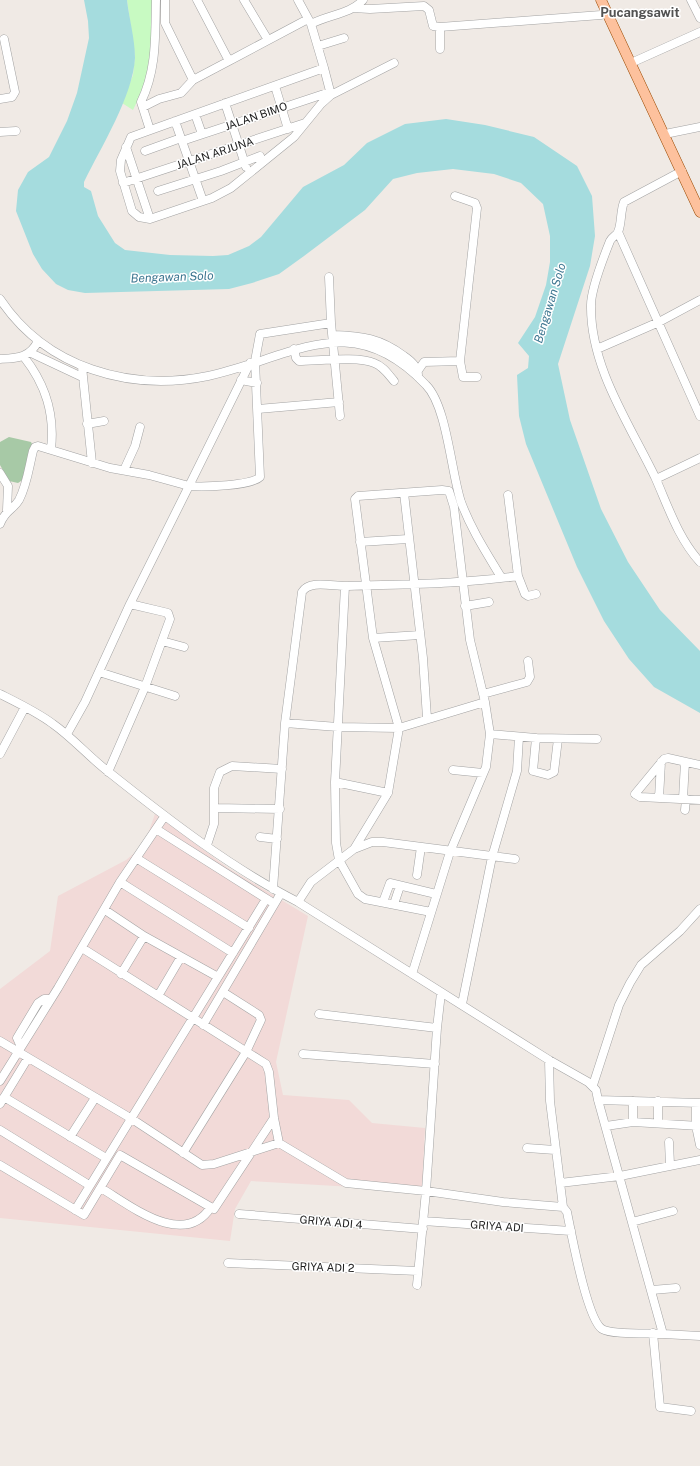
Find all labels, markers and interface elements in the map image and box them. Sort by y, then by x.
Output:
district label: Pucangsawit [600,5,680,20]
street label: JALAN BIMO [223,100,289,132]
street label: JALAN ARJUNA [175,135,255,171]
water label: Bengawan Solo [531,261,569,345]
water label: Bengawan Solo [130,269,214,285]
street label: GRIYA ADI 4 [299,1213,363,1231]
street label: GRIYA ADI [470,1218,524,1234]
street label: GRIYA ADI 2 [291,1260,355,1274]

